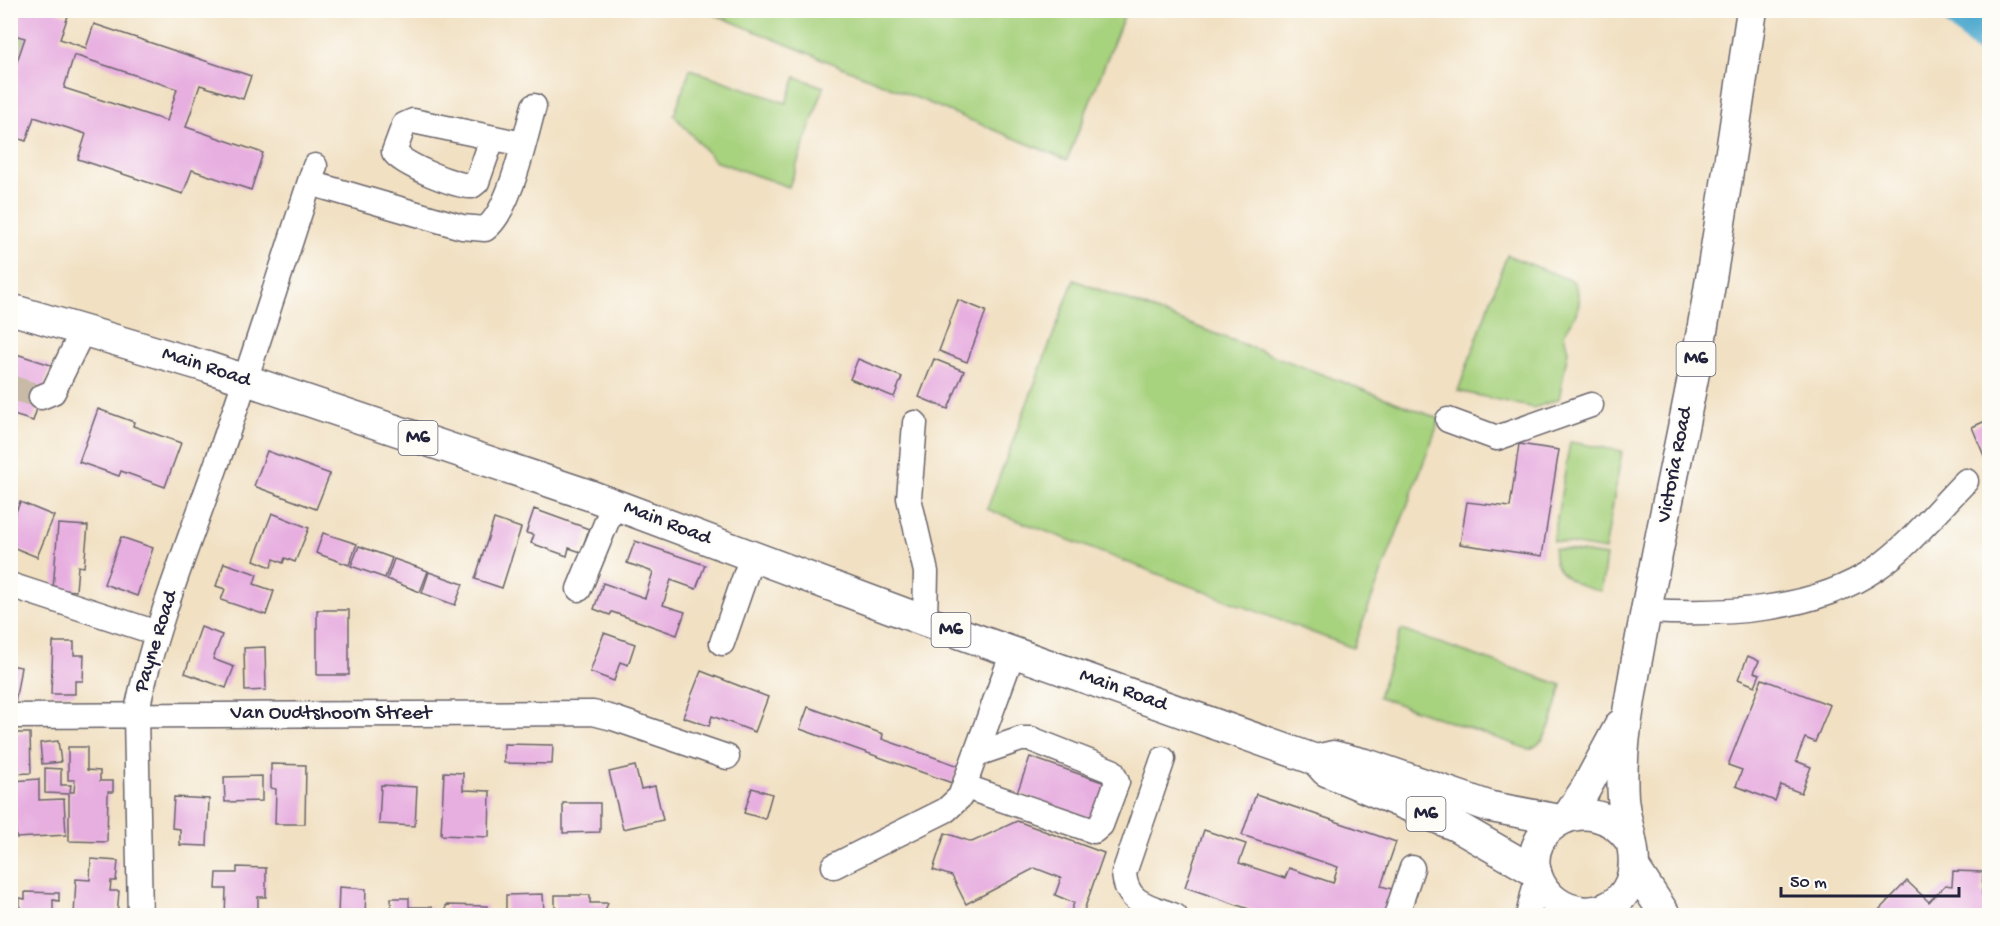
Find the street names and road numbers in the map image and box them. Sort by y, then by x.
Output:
street label: Main Road [159,342,255,395]
road number: M6 [1676,342,1716,376]
street label: Victoria Road [1652,403,1700,526]
road number: M6 [398,421,438,455]
street label: Main Road [620,496,716,553]
street label: Payne Road [129,586,185,697]
road number: M6 [932,613,970,647]
street label: Main Road [1076,664,1172,719]
street label: Van Oudtshoorn Street [230,702,434,727]
road number: M6 [1406,797,1446,831]

